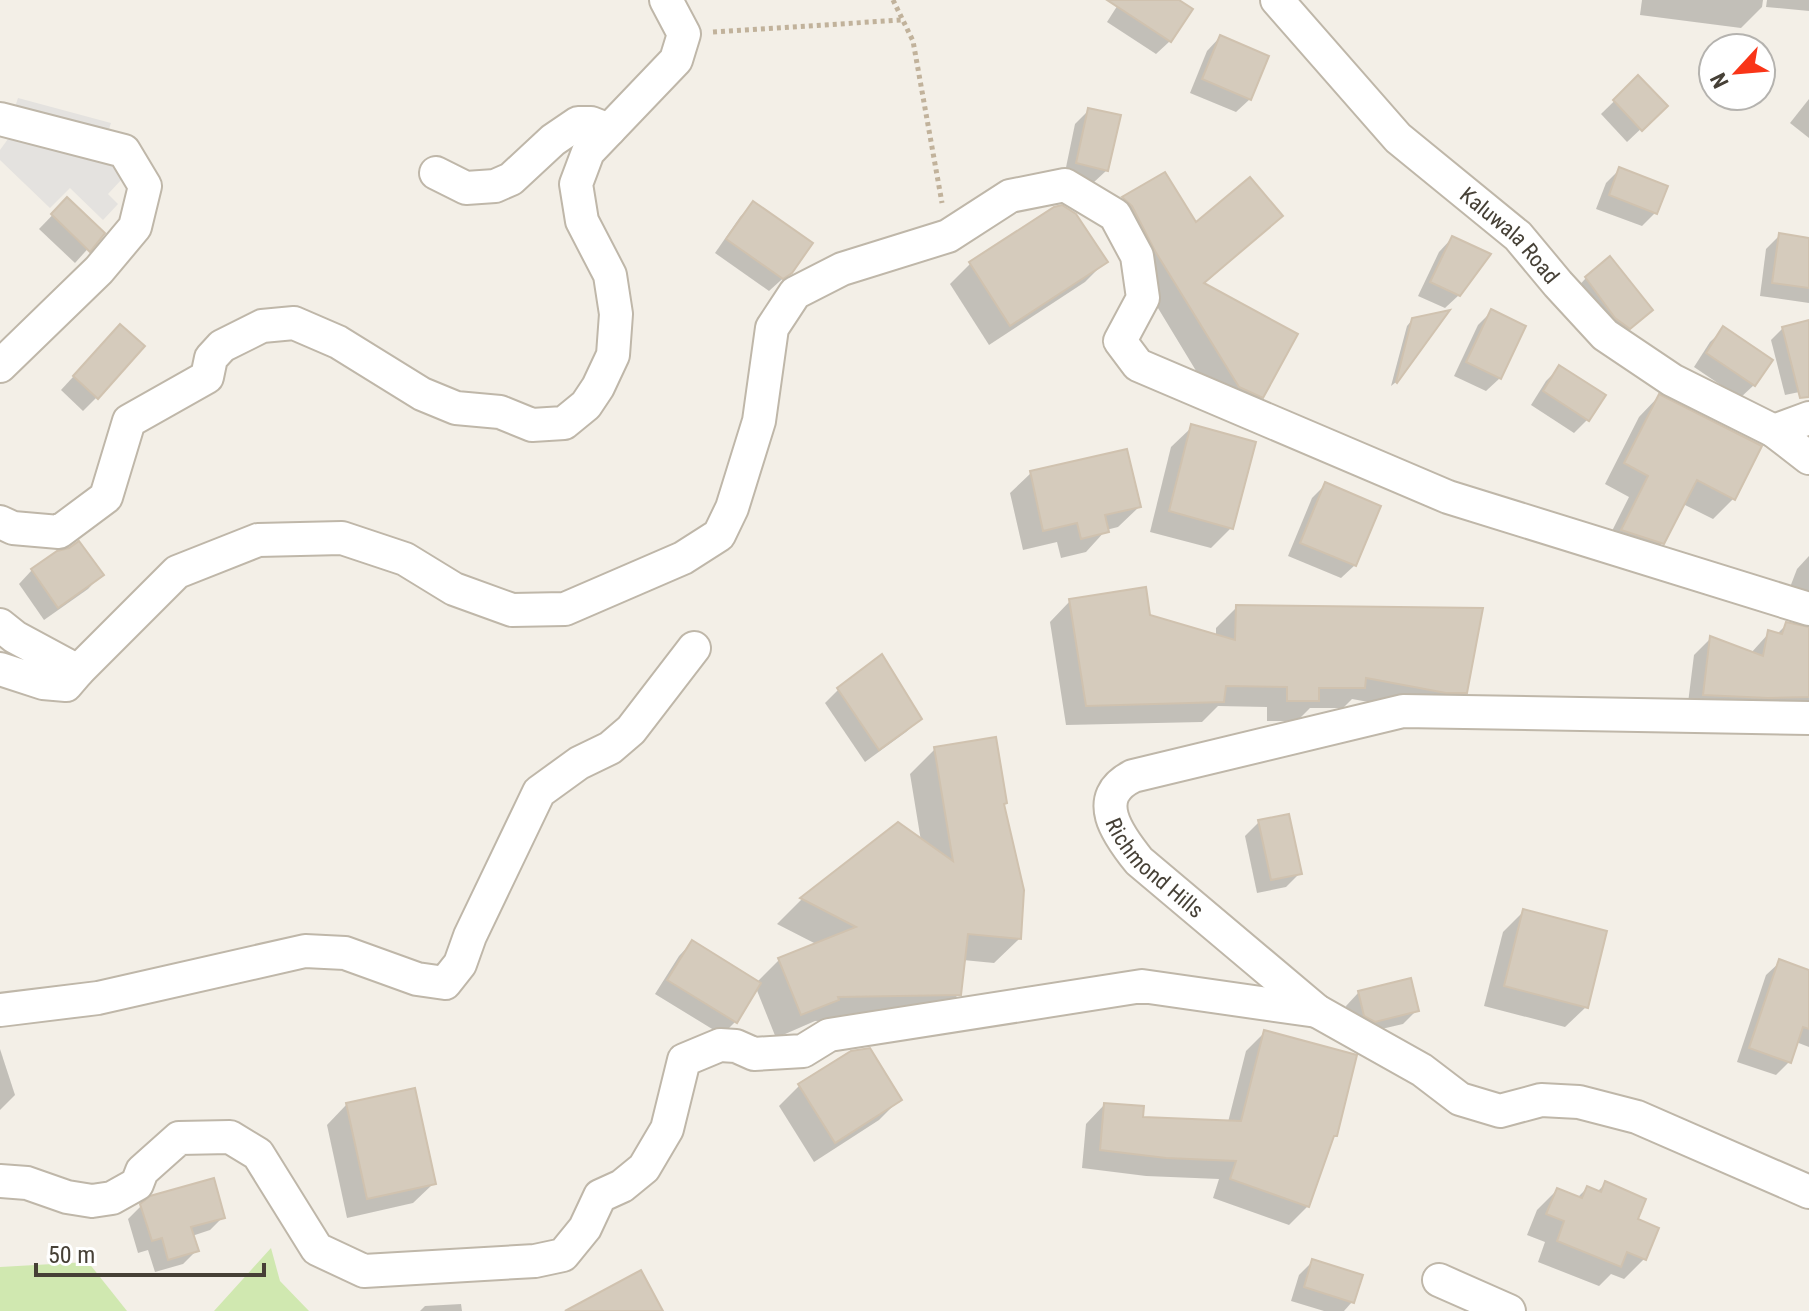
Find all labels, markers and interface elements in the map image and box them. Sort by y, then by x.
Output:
north arrow [1697,32,1777,112]
text: N [1705,69,1734,92]
street label: Kaluwala Road [1455,182,1564,289]
street label: Richmond Hills [1100,814,1209,923]
scale bar [36,1227,264,1277]
text: 50 m [48,1241,95,1269]

